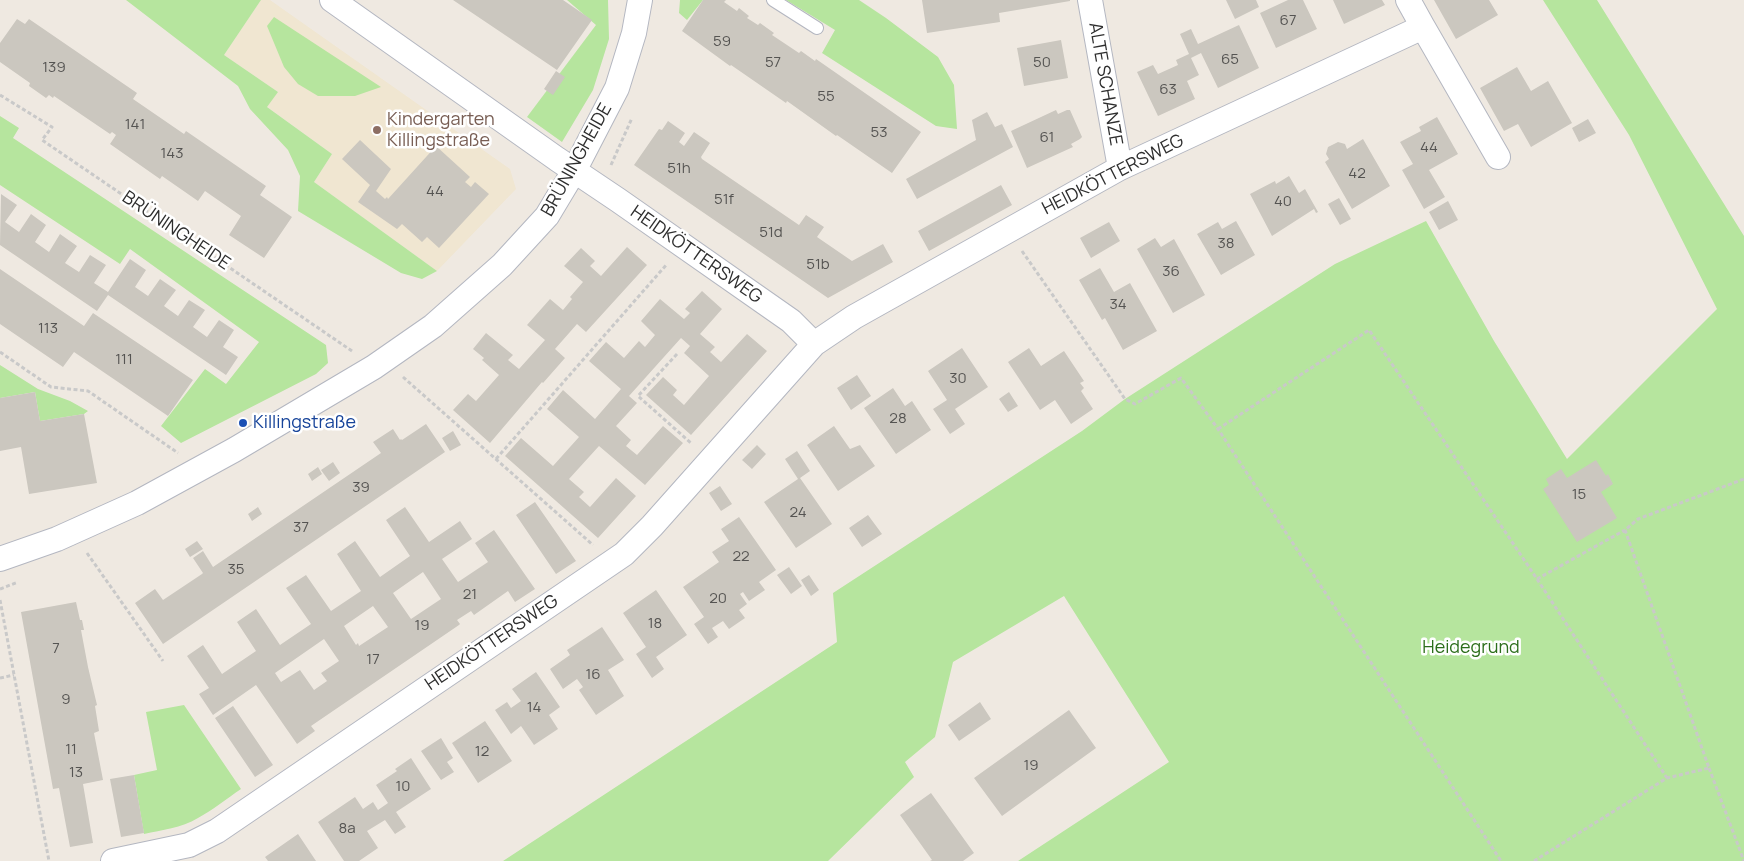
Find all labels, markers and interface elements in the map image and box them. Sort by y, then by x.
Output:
house number: 67 [1280,12,1296,30]
street label: ALTE SCHANZE [1084,21,1126,147]
house number: 59 [713,33,731,51]
house number: 65 [1221,51,1239,69]
house number: 57 [765,54,781,72]
house number: 50 [1033,54,1051,72]
house number: 139 [42,59,66,77]
house number: 63 [1159,81,1177,99]
house number: 55 [817,88,835,106]
street label: BRÜNINGHEIDE [537,100,617,220]
place label: Kindergarten Killingstraße [387,109,495,152]
house number: 141 [125,116,145,134]
marker: Kindergarten Killingstraße [371,124,383,136]
house number: 53 [871,124,887,142]
house number: 61 [1040,129,1054,147]
street label: HEIDKÖTTERSWEG [1039,130,1187,220]
house number: 44 [1420,139,1438,157]
house number: 143 [161,145,183,163]
house number: 51h [667,160,691,178]
house number: 42 [1348,165,1366,183]
house number: 44 [426,183,444,201]
street label: BRÜNINGHEIDE [118,187,234,275]
house number: 51f [714,191,734,209]
house number: 40 [1274,193,1292,211]
street label: HEIDKÖTTERSWEG [626,201,766,309]
house number: 51d [759,224,783,242]
house number: 38 [1217,235,1235,253]
house number: 51b [806,256,830,274]
house number: 36 [1162,263,1180,281]
house number: 34 [1109,296,1127,314]
house number: 113 [38,320,58,338]
house number: 111 [115,351,133,369]
house number: 30 [949,370,967,388]
house number: 28 [889,410,907,428]
place label: Killingstraße [253,412,356,434]
marker: Killingstraße [237,417,249,429]
house number: 39 [352,479,370,497]
house number: 15 [1572,486,1586,504]
house number: 24 [789,504,807,522]
house number: 37 [293,519,309,537]
house number: 22 [732,548,750,566]
house number: 35 [228,561,244,579]
house number: 21 [463,586,477,604]
street label: HEIDKÖTTERSWEG [421,590,563,696]
house number: 20 [709,590,727,608]
house number: 18 [648,615,662,633]
house number: 19 [414,617,430,635]
park label: Heidegrund [1422,637,1520,659]
house number: 7 [52,640,60,658]
house number: 17 [366,651,380,669]
house number: 16 [585,666,601,684]
house number: 9 [61,691,71,709]
house number: 14 [527,699,541,717]
house number: 11 [65,741,77,759]
house number: 12 [475,743,489,761]
house number: 19 [1023,757,1039,775]
house number: 13 [69,764,83,782]
house number: 10 [396,778,410,796]
house number: 8a [338,820,356,838]

